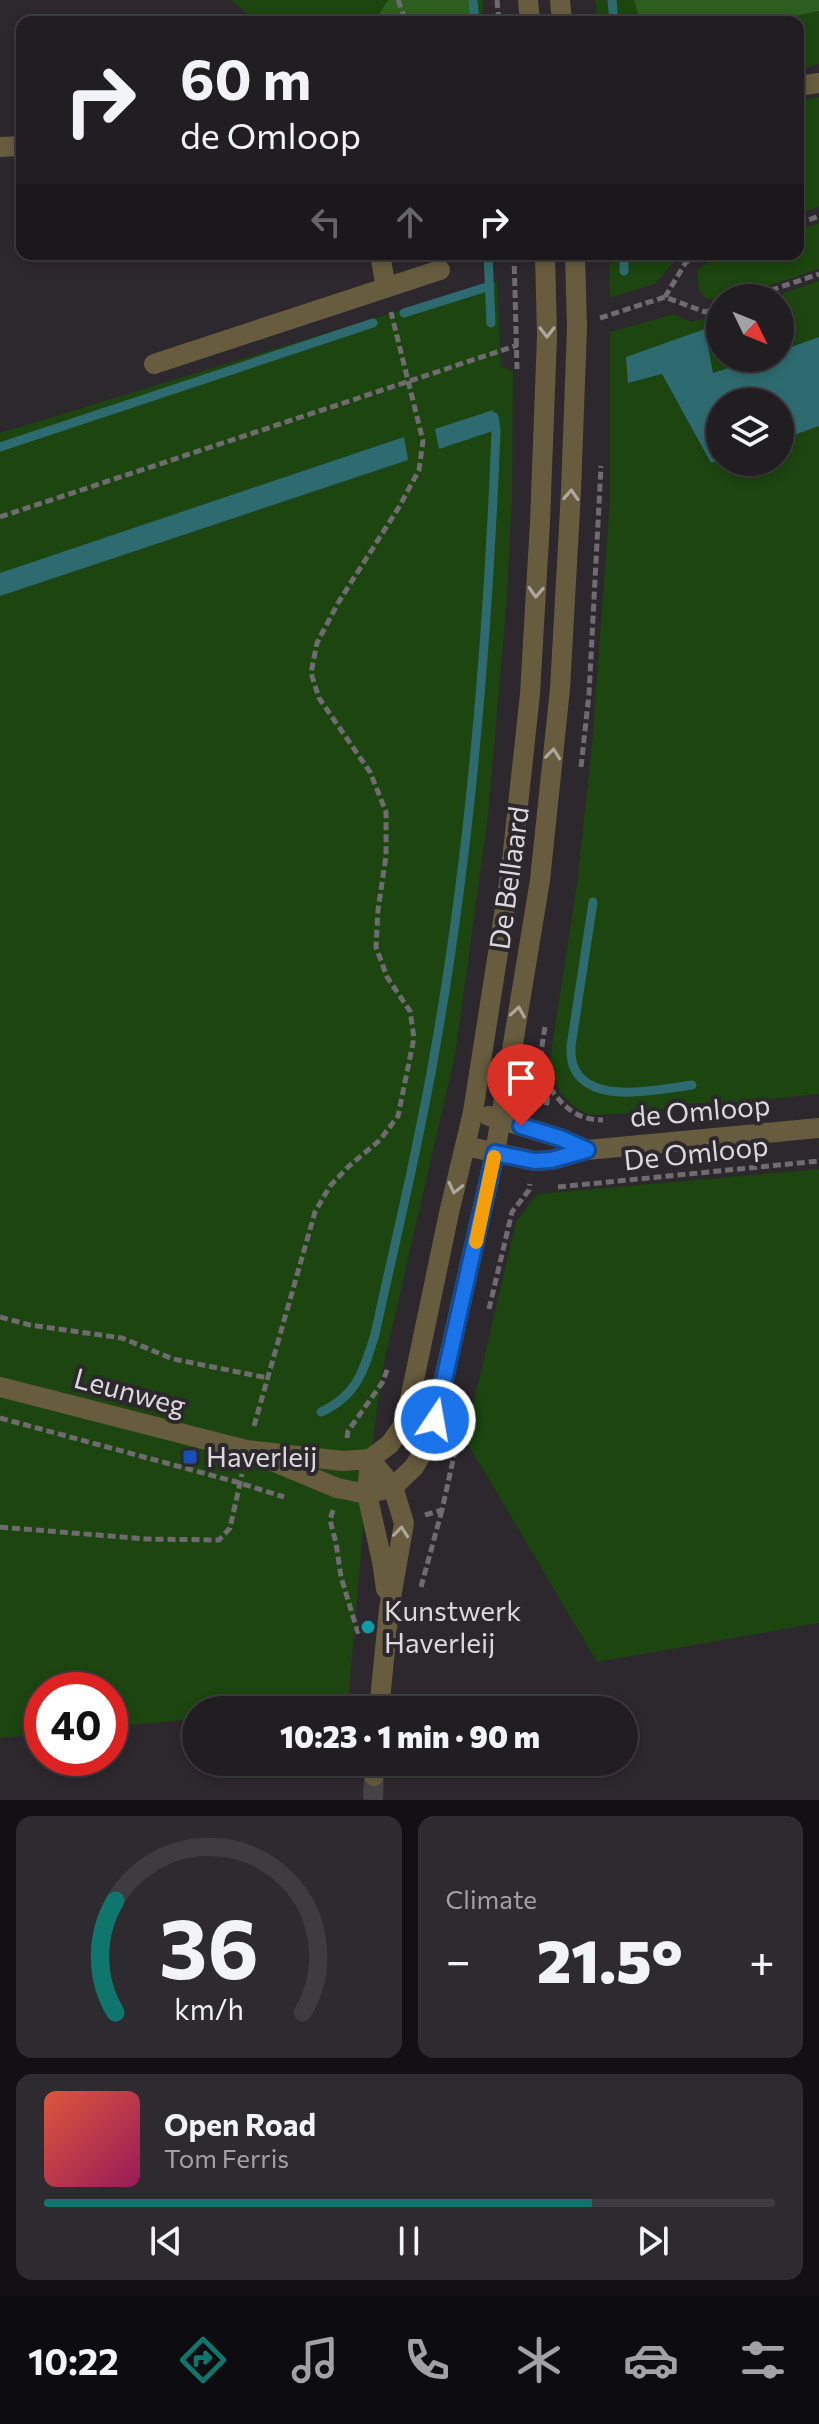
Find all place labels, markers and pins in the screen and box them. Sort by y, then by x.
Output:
pin [487,1044,555,1126]
place label: Haverleij [206,1439,317,1473]
marker: Haverleij [181,1448,199,1466]
place label: Kunstwerk Haverleij [384,1593,521,1659]
marker: Kunstwerk Haverleij [359,1618,377,1636]

